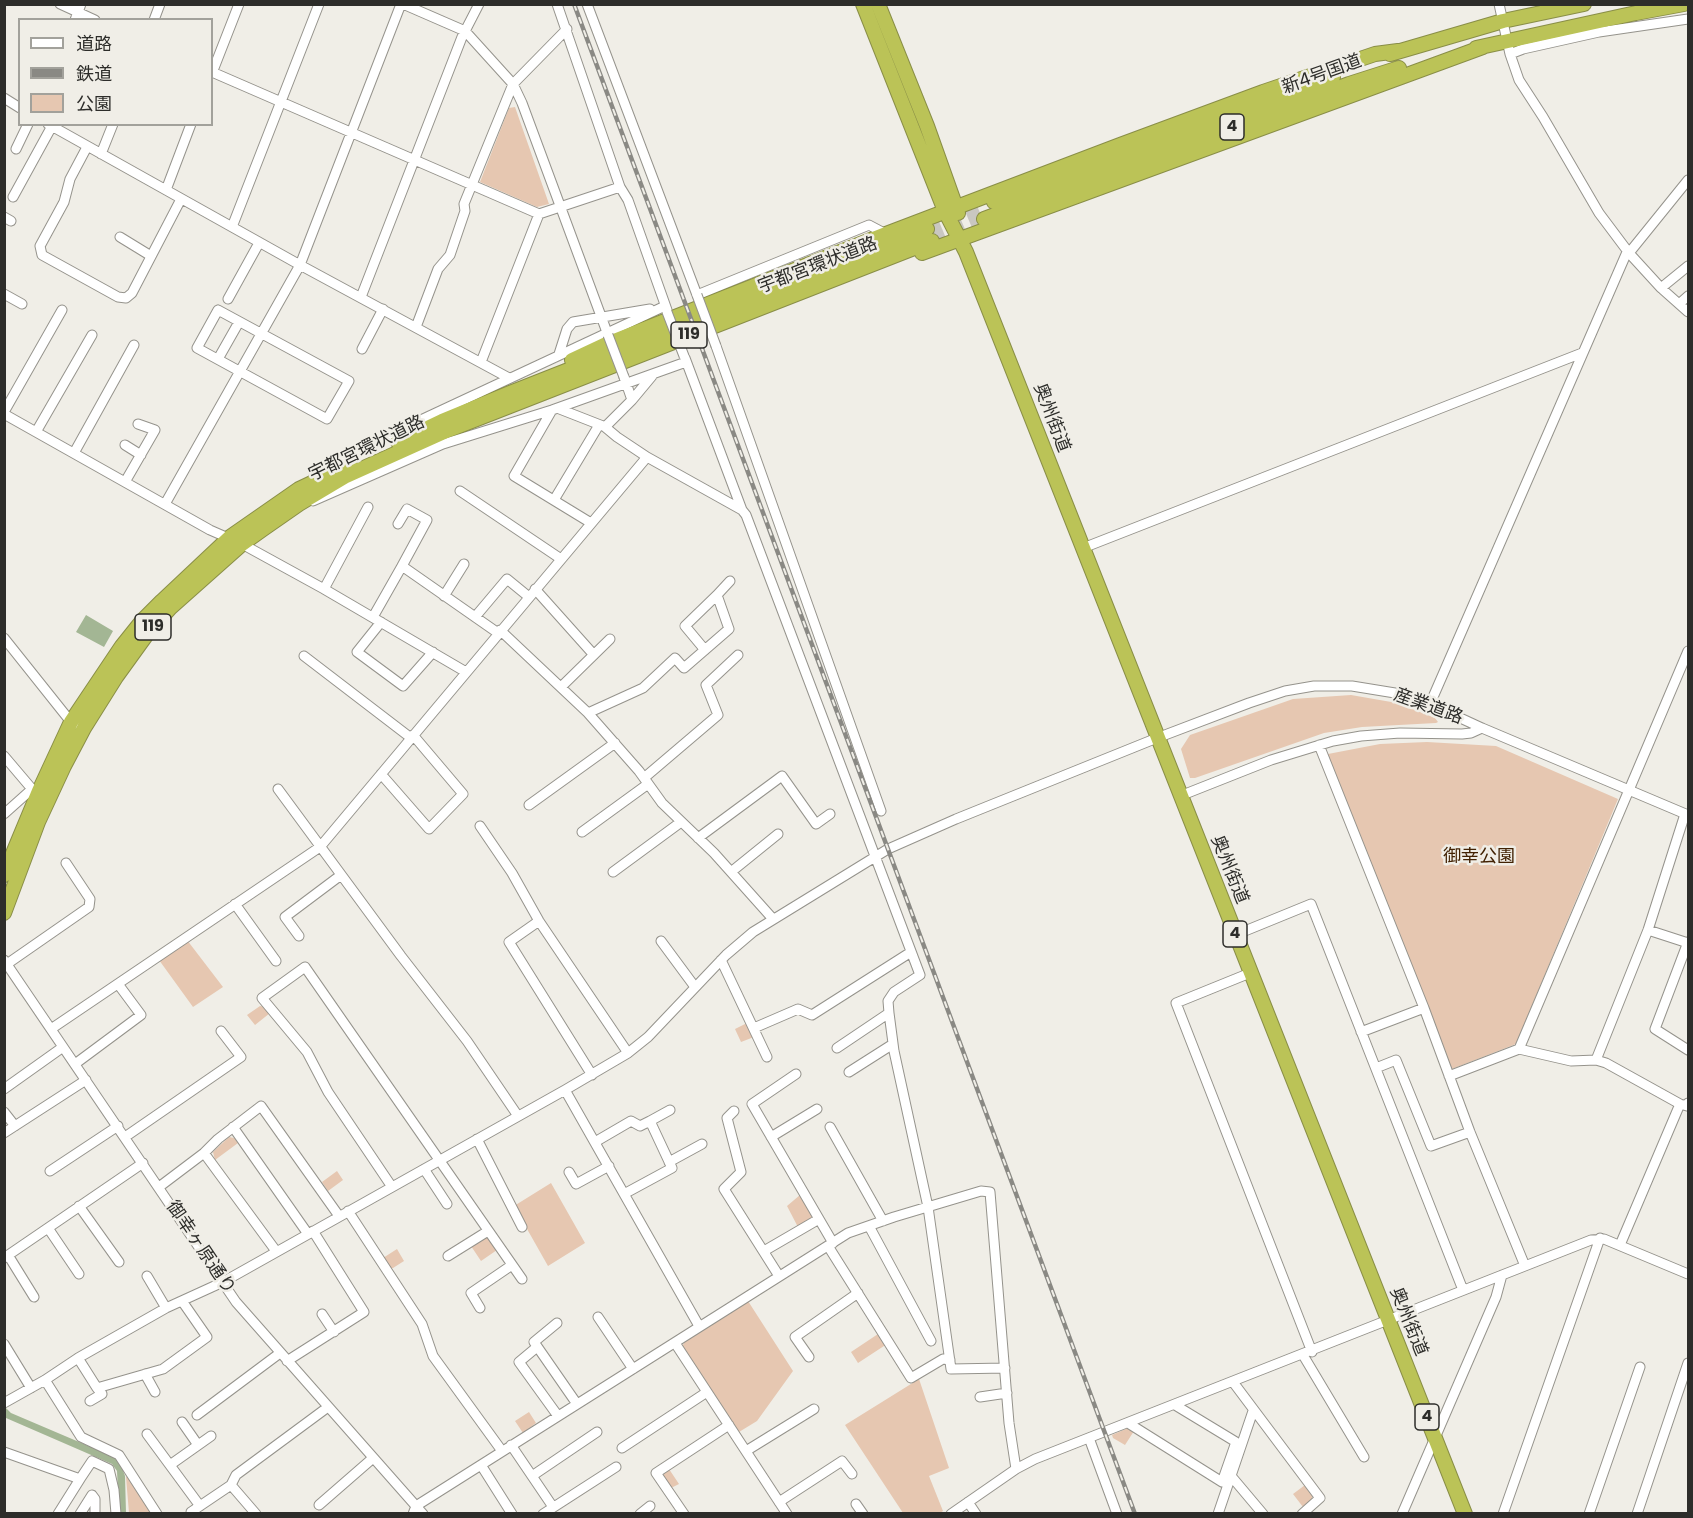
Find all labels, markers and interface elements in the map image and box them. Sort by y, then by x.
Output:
legend [18,18,213,126]
text: 道路 [76,31,112,56]
street label: 新4号国道 [1279,51,1365,99]
text: 鉄道 [76,61,112,86]
text: 公園 [76,91,112,116]
road number: 4 [1220,114,1244,140]
street label: 宇都宮環状道路 [755,233,881,299]
road number: 119 [671,322,707,348]
street label: 奥州街道 [1028,381,1074,455]
street label: 宇都宮環状道路 [306,412,428,486]
road number: 119 [135,614,171,640]
street label: 産業道路 [1390,685,1466,729]
street label: 奥州街道 [1206,833,1252,907]
park label: 御幸公園 [1443,846,1515,868]
road number: 4 [1223,921,1247,947]
street label: 御幸ヶ原通り [161,1197,239,1299]
street label: 奥州街道 [1385,1285,1431,1359]
road number: 4 [1415,1404,1439,1430]

